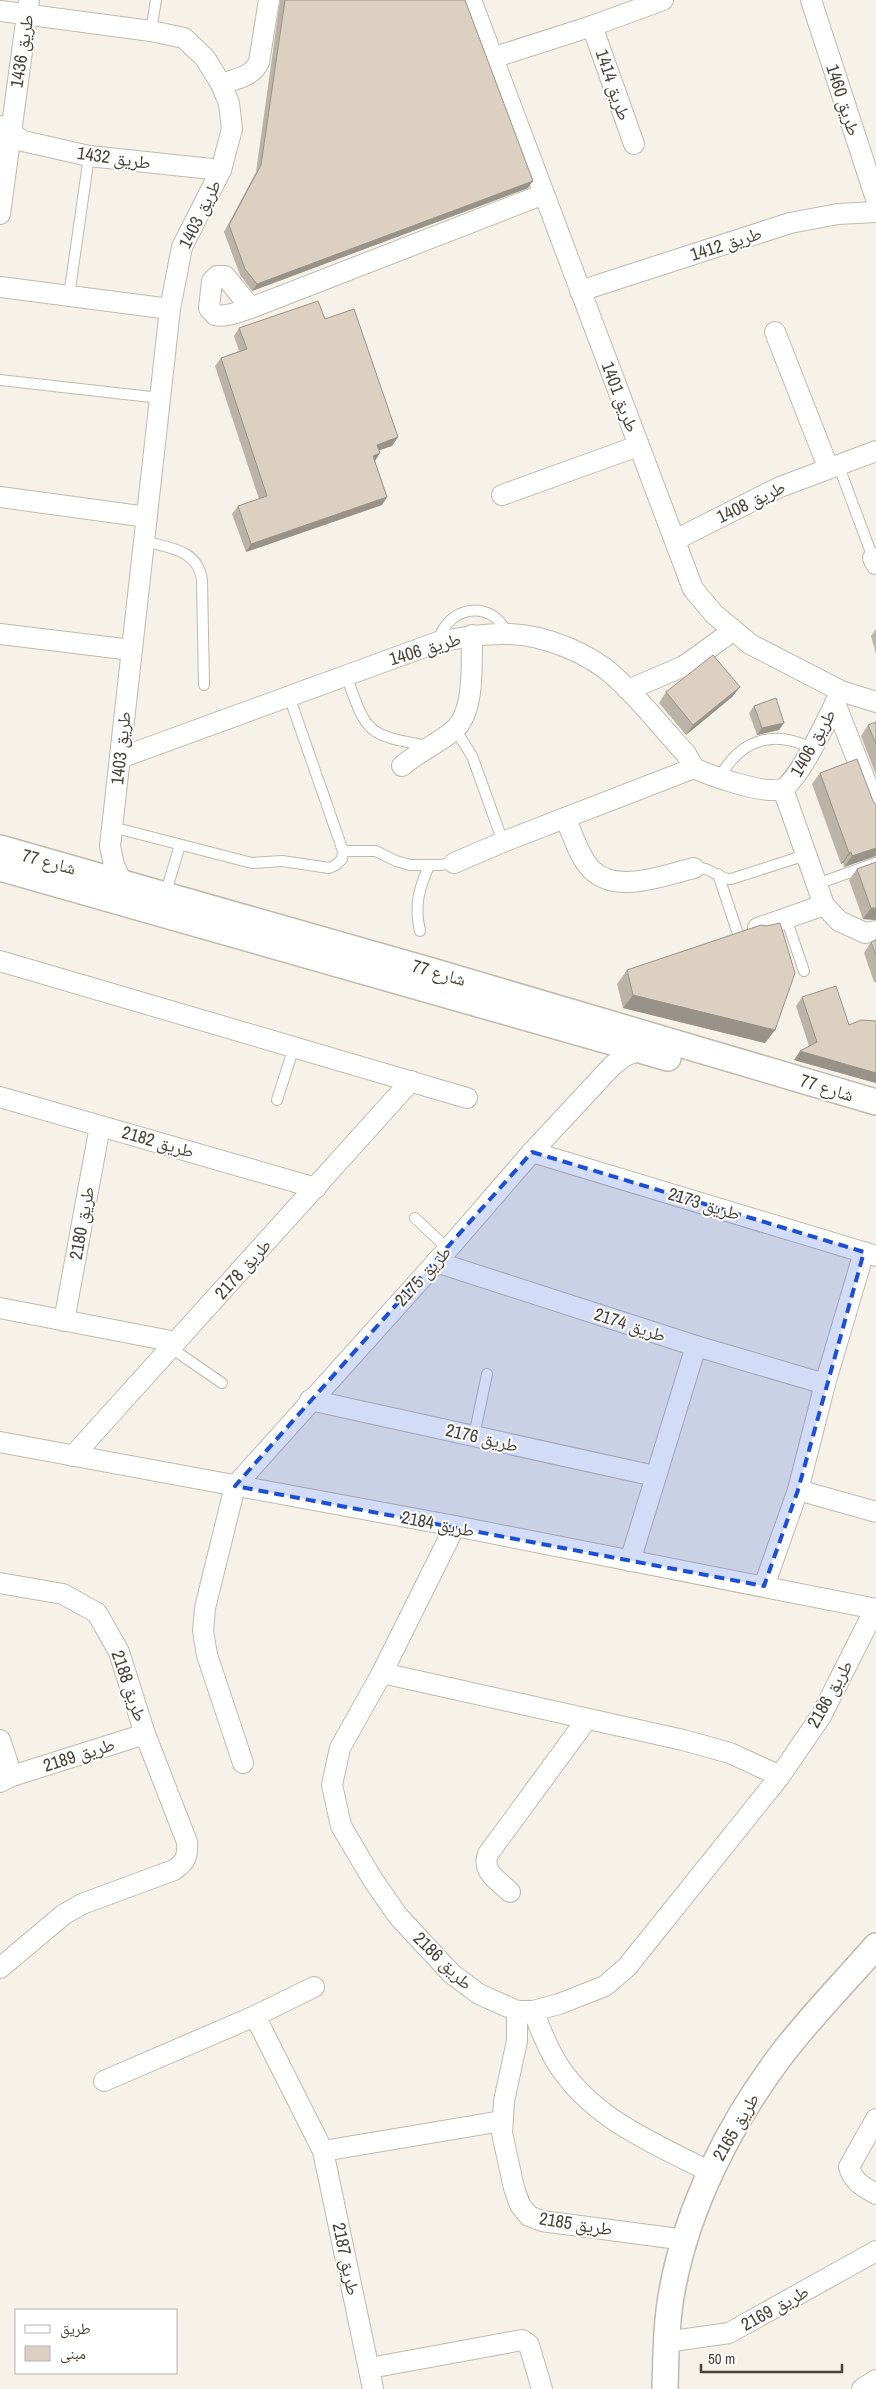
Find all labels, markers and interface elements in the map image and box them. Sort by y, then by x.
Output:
street label: طريق 1436 [3,12,40,89]
street label: طريق 1414 [590,46,637,124]
street label: طريق 1460 [820,61,867,139]
street label: طريق 1432 [76,140,152,175]
street label: طريق 1403 [172,175,227,252]
street label: طريق 1412 [687,220,765,267]
street label: طريق 1401 [596,358,645,436]
street label: طريق 1408 [712,474,789,529]
street label: طريق 1406 [386,626,464,671]
street label: طريق 1406 [784,704,841,781]
street label: طريق 1403 [104,710,137,786]
street label: شارع 77 [19,842,79,881]
street label: شارع 77 [409,953,469,992]
street label: شارع 77 [797,1068,857,1107]
street label: طريق 2182 [119,1119,197,1164]
street label: طريق 2173 [665,1181,743,1226]
street label: طريق 2180 [63,1184,100,1261]
street label: طريق 2178 [209,1233,277,1304]
street label: طريق 2175 [389,1240,457,1311]
street label: طريق 2174 [591,1301,669,1348]
street label: طريق 2176 [443,1417,521,1458]
street label: طريق 2184 [399,1504,477,1543]
street label: طريق 2188 [106,1647,153,1725]
street label: طريق 2186 [801,1655,858,1732]
street label: طريق 2189 [40,1731,118,1778]
street label: طريق 2186 [408,1926,479,1995]
street label: طريق 2165 [706,2089,765,2165]
street label: طريق 2185 [538,2205,615,2242]
street label: طريق 2187 [327,2220,366,2298]
street label: طريق 2169 [736,2279,813,2336]
legend [15,2309,178,2374]
text: طريق [60,2318,91,2339]
scale bar [701,2342,842,2374]
text: مبنى [60,2343,86,2364]
text: 50 m [708,2348,735,2369]

